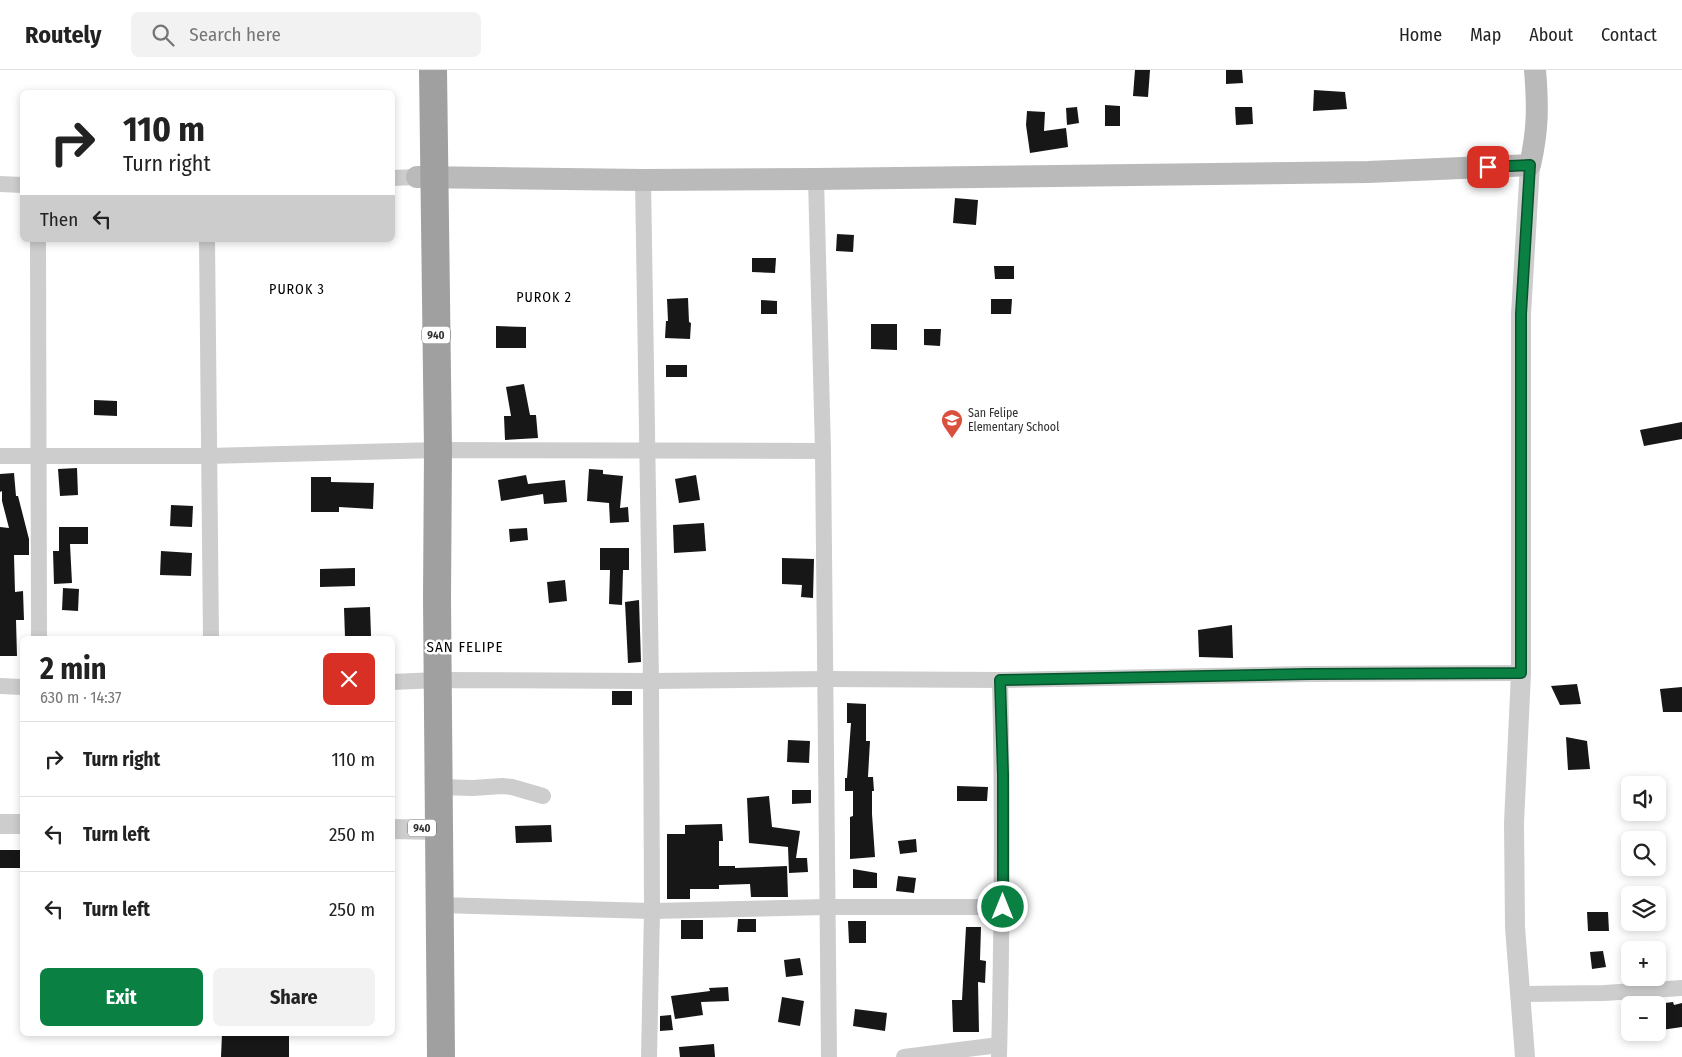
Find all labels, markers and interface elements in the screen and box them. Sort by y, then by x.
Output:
search box [131,12,481,57]
text: Routely [25,21,101,49]
icon: search [149,21,177,49]
text: Search here [189,23,281,46]
text: Home [1399,24,1442,46]
text: Map [1470,24,1501,46]
text: About [1529,24,1573,46]
text: Contact [1601,24,1657,46]
text: 110 m [123,108,205,150]
icon: right [40,110,105,175]
pin [1467,146,1509,188]
text: Turn right [123,150,211,177]
icon: arrive [1474,153,1502,181]
icon: left [88,205,116,233]
text: Then [40,208,78,231]
district label: PUROK 3 [269,281,325,298]
district label: PUROK 2 [516,289,572,306]
road number: 940 [422,326,450,344]
place label: San Felipe Elementary School [968,406,1059,434]
school or university icon: San Felipe Elementary School [940,408,964,439]
district label: SAN FELIPE [427,638,503,656]
text: 2 min [40,651,107,687]
button: close [323,653,375,705]
text: 630 m · 14:37 [40,688,121,707]
icon: right [40,745,68,773]
text: Turn right [83,748,160,771]
text: 110 m [331,748,375,771]
map controls [1621,776,1666,1041]
button: sound [1621,776,1666,821]
icon: left [40,820,68,848]
road number: 940 [408,820,436,836]
text: Turn left [83,823,150,846]
text: 250 m [329,823,375,846]
button: search [1621,831,1666,876]
position arrow [976,880,1028,932]
button: layers [1621,886,1666,931]
icon: left [40,895,68,923]
text: Turn left [83,898,150,921]
text: 250 m [329,898,375,921]
button: + [1621,941,1666,986]
button: Exit [40,968,203,1026]
button: Share [213,968,375,1026]
button: − [1621,996,1666,1041]

